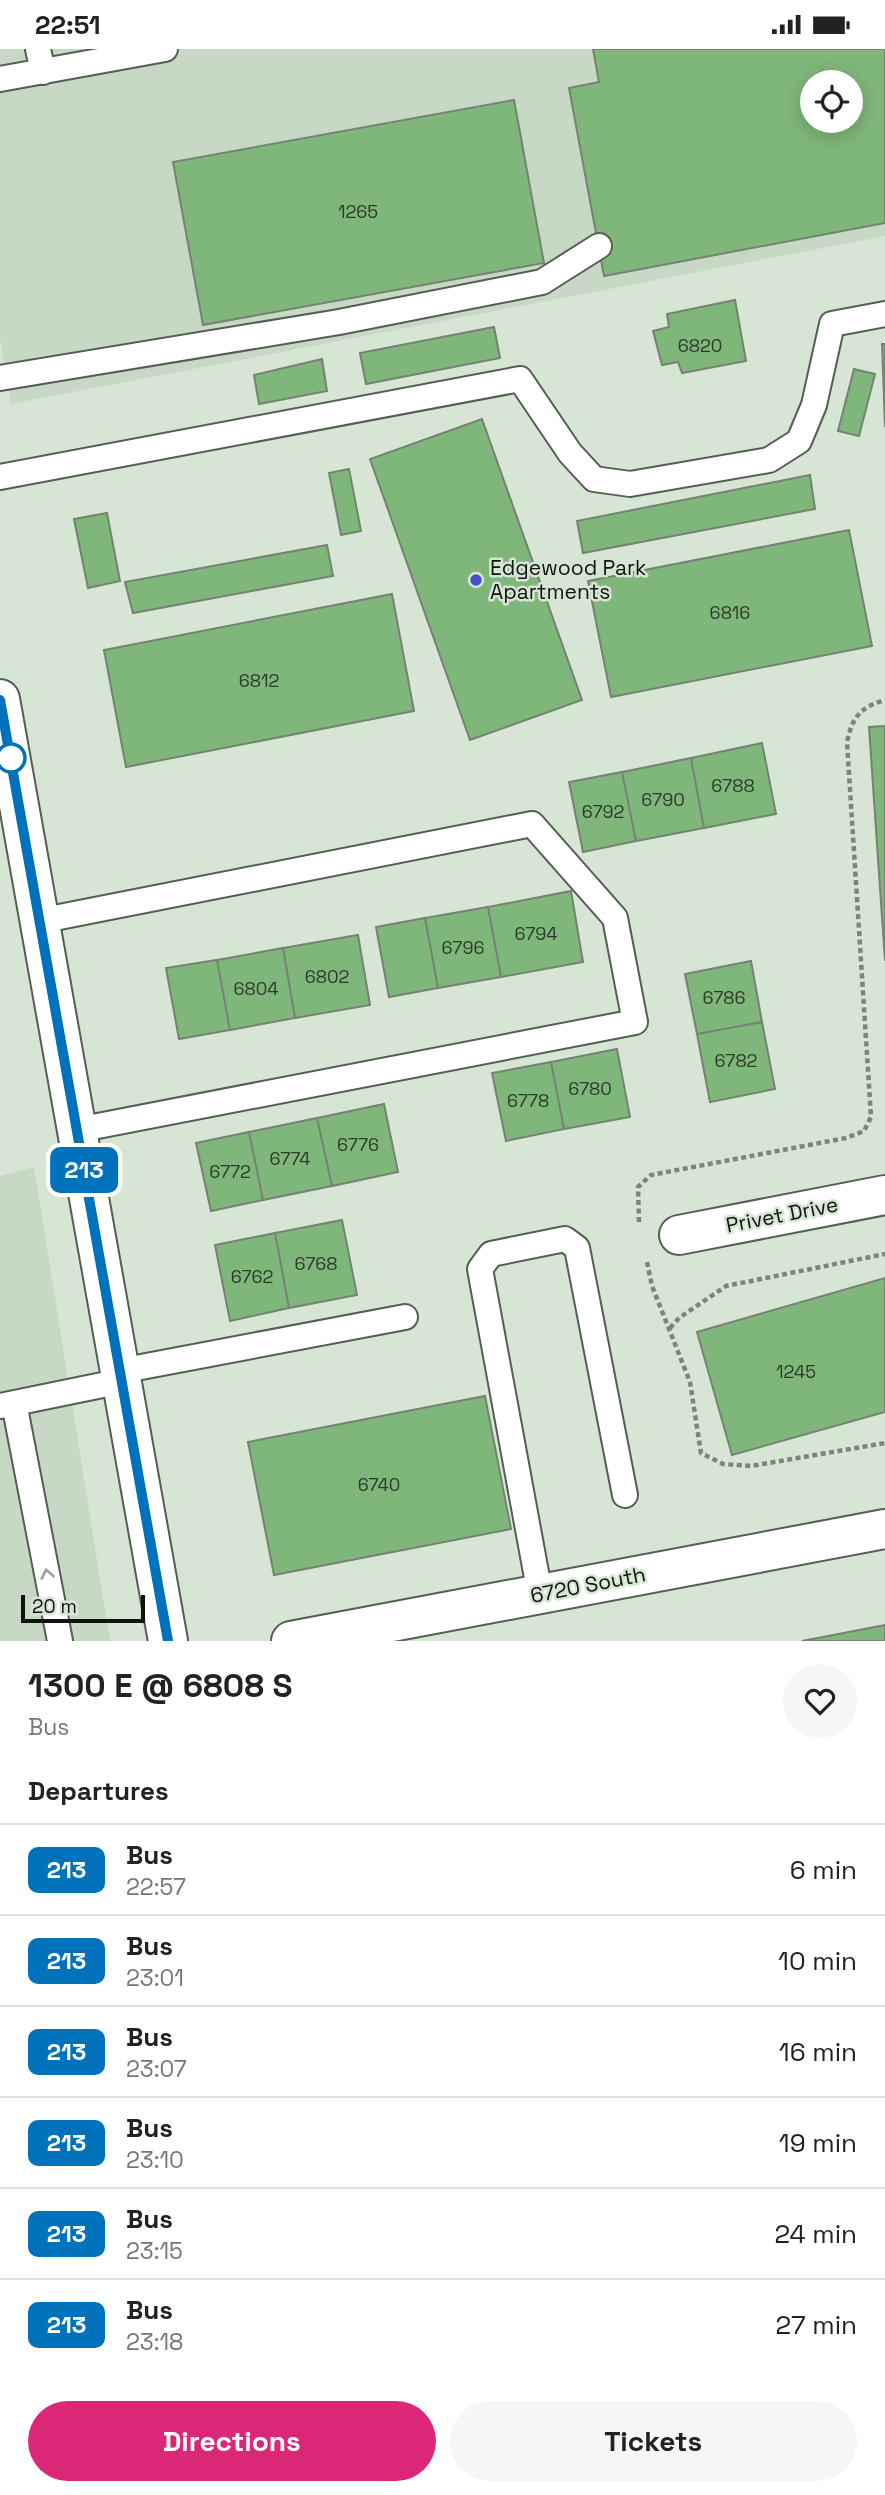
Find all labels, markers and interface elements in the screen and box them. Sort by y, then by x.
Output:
text: 22:51 [35,8,101,42]
map controls [800,70,863,133]
button: locate [800,70,863,133]
house number: 1265 [338,200,378,223]
house number: 6820 [678,334,722,357]
place label: Edgewood Park Apartments [490,554,646,605]
marker: Edgewood Park Apartments [468,572,484,588]
house number: 6816 [710,601,750,624]
house number: 6812 [239,669,279,692]
unlabelled marker [0,743,26,773]
house number: 6788 [711,774,755,797]
house number: 6790 [641,788,685,811]
house number: 6792 [582,800,624,823]
house number: 6794 [514,922,558,945]
house number: 6796 [442,936,484,959]
house number: 6802 [305,965,349,988]
house number: 6804 [233,977,279,1000]
house number: 6786 [702,986,746,1009]
house number: 6782 [715,1049,757,1072]
house number: 6780 [568,1077,612,1100]
house number: 6778 [507,1089,549,1112]
house number: 6776 [337,1133,379,1156]
line badge: 213 [44,1147,124,1193]
house number: 6774 [269,1147,311,1170]
text: 213 [64,1154,104,1185]
house number: 6772 [209,1160,251,1183]
street label: Privet Drive [723,1190,840,1239]
house number: 6768 [295,1252,338,1275]
house number: 6762 [231,1265,273,1288]
house number: 1245 [776,1360,816,1383]
house number: 6740 [358,1473,400,1496]
street label: 6720 South [528,1560,648,1609]
one-way arrow [41,1568,56,1580]
scale bar [21,1592,145,1624]
text: 20 m [32,1594,77,1619]
button: heart [783,1664,857,1738]
text: 1300 E @ 6808 S [28,1665,292,1707]
text: Bus [28,1712,69,1742]
text: Departures [28,1774,169,1808]
text: Bus [126,1838,173,1872]
text: 6 min [790,1853,857,1887]
text: 213 [47,1854,86,1885]
text: 22:57 [126,1872,186,1902]
text: Bus [126,1929,173,1963]
text: 10 min [778,1944,857,1978]
text: 213 [47,1945,86,1976]
text: 23:01 [126,1963,184,1993]
text: Bus [126,2020,173,2054]
text: 16 min [779,2035,857,2069]
text: 213 [47,2036,86,2067]
text: 23:07 [126,2054,187,2084]
text: Bus [126,2111,173,2145]
text: 19 min [779,2126,857,2160]
text: 213 [47,2127,86,2158]
text: 23:10 [126,2145,184,2175]
text: Bus [126,2202,173,2236]
text: 24 min [774,2217,857,2251]
text: 213 [47,2218,86,2249]
text: 23:15 [126,2236,183,2266]
text: Bus [126,2293,173,2327]
text: 27 min [776,2308,857,2342]
text: 213 [47,2309,86,2340]
text: 23:18 [126,2327,183,2357]
button: Directions [28,2401,436,2481]
button: Tickets [450,2401,857,2481]

